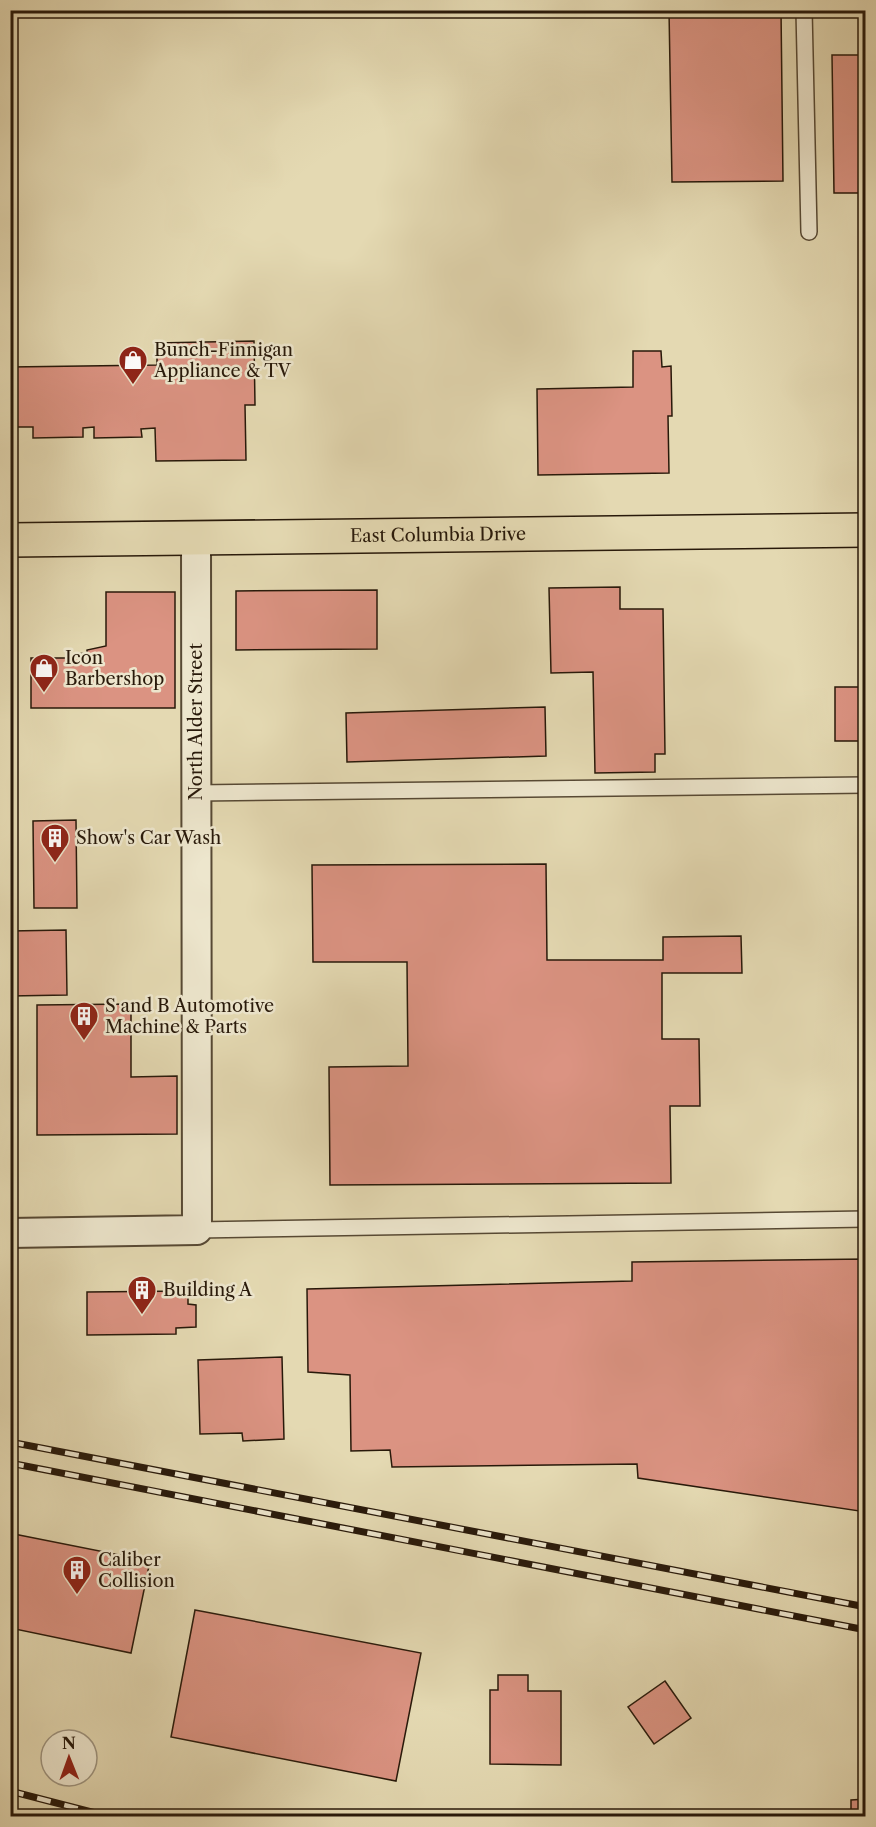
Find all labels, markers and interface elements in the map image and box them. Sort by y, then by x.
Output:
place label: Bunch-Finnigan Appliance & TV [153,339,293,382]
shop icon: Bunch-Finnigan Appliance & TV [117,344,149,386]
street label: East Columbia Drive [350,523,526,547]
street label: North Alder Street [185,643,207,801]
place label: Icon Barbershop [65,647,164,690]
shop icon: Icon Barbershop [28,652,60,694]
building icon: Show's Car Wash [39,822,71,864]
place label: Show's Car Wash [76,827,221,849]
place label: S and B Automotive Machine & Parts [105,995,274,1038]
building icon: S and B Automotive Machine & Parts [68,1000,100,1042]
building icon: Building A [126,1274,158,1316]
place label: Building A [163,1279,253,1301]
place label: Caliber Collision [98,1549,175,1592]
building icon: Caliber Collision [61,1554,93,1596]
north arrow [39,1728,99,1788]
text: N [62,1733,76,1753]

